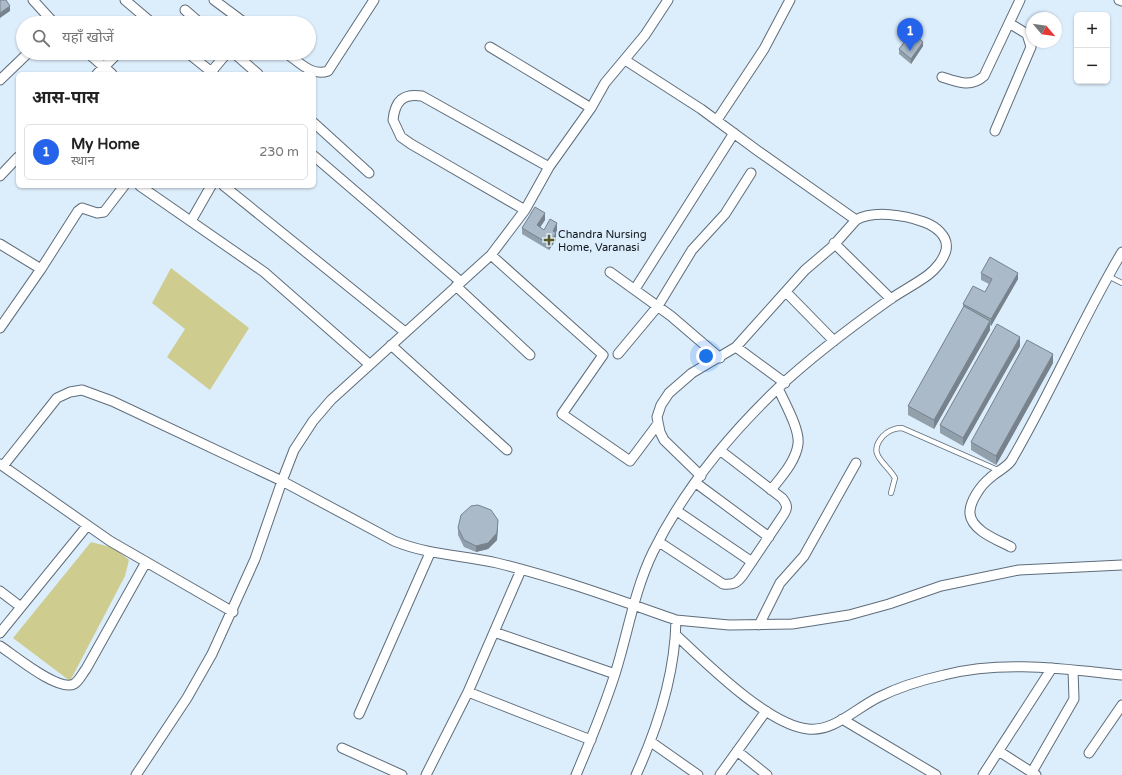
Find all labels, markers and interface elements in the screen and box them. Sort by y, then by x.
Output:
north arrow [1026,12,1062,48]
map controls [1074,12,1110,84]
button: + [1074,12,1110,48]
search box [16,16,316,60]
pin: 1 [897,18,923,51]
icon: search [30,27,52,49]
text: यहाँ खोजें [62,28,114,46]
button: − [1074,48,1110,84]
text: आस-पास [32,87,99,108]
text: My Home [71,135,140,153]
text: 1 [42,144,50,160]
text: 230 m [259,144,299,160]
text: स्थान [71,153,95,169]
place label: Chandra Nursing Home, Varanasi [558,228,647,254]
marker: Chandra Nursing Home, Varanasi [543,234,555,246]
your location [696,346,716,366]

